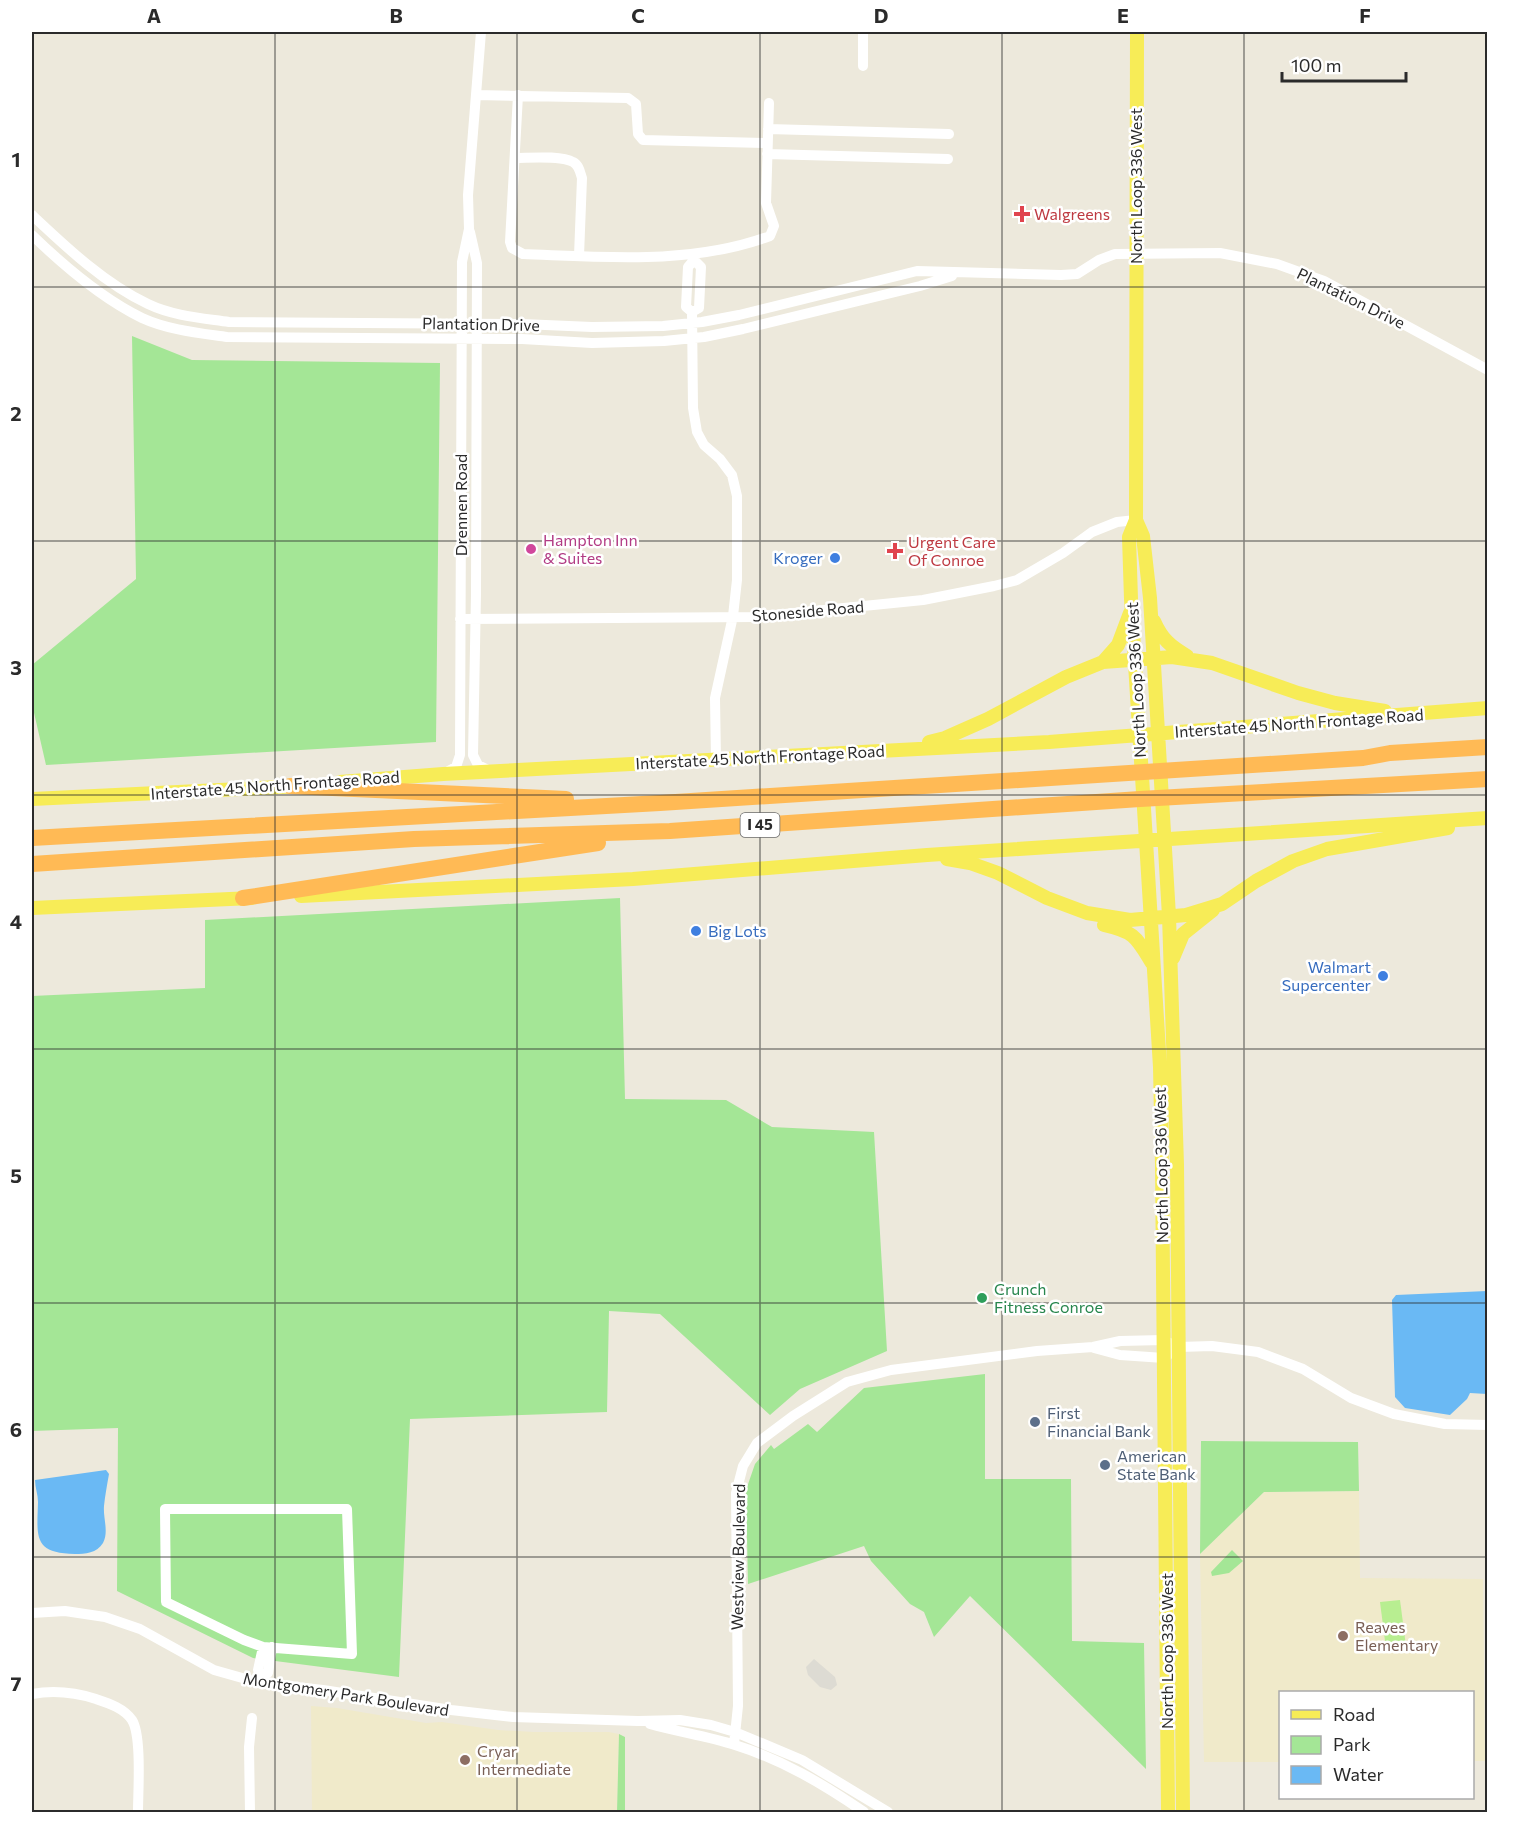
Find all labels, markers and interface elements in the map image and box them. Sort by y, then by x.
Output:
text: A [147,3,161,27]
text: B [389,3,403,27]
text: C [631,3,645,27]
text: D [874,3,888,27]
text: E [1117,3,1129,27]
text: F [1359,3,1371,27]
scale bar [1282,45,1406,83]
text: 100 m [1291,54,1341,76]
street label: North Loop 336 West [1126,108,1145,264]
text: 1 [11,147,21,171]
place label: Walgreens [1034,204,1110,223]
marker: Walgreens [1015,207,1029,221]
street label: Plantation Drive [1294,263,1408,332]
street label: Plantation Drive [422,313,540,334]
text: 2 [10,401,22,425]
street label: Drennen Road [451,454,470,556]
place label: Hampton Inn & Suites [543,530,638,567]
place label: Urgent Care Of Conroe [908,532,996,569]
marker: Hampton Inn & Suites [524,542,538,556]
marker: Urgent Care Of Conroe [886,542,904,560]
place label: Kroger [773,548,824,567]
marker: Kroger [828,551,842,565]
street label: Stoneside Road [751,596,865,625]
street label: North Loop 336 West [1122,601,1149,758]
text: 3 [10,655,22,679]
street label: Interstate 45 North Frontage Road [1174,704,1424,741]
street label: Interstate 45 North Frontage Road [635,740,885,773]
street label: Interstate 45 North Frontage Road [150,766,400,803]
road number: I 45 [740,813,780,837]
text: 4 [10,909,22,933]
place label: Big Lots [708,921,767,940]
marker: Big Lots [689,924,703,938]
place label: Walmart Supercenter [1282,957,1372,994]
marker: Walmart Supercenter [1376,969,1390,983]
street label: North Loop 336 West [1150,1086,1171,1243]
text: 5 [10,1163,22,1187]
place label: Crunch Fitness Conroe [994,1279,1103,1316]
marker: Crunch Fitness Conroe [975,1291,989,1305]
place label: First Financial Bank [1047,1403,1151,1440]
marker: First Financial Bank [1028,1415,1042,1429]
text: 6 [10,1417,22,1441]
place label: American State Bank [1117,1446,1196,1483]
marker: American State Bank [1098,1458,1112,1472]
street label: Westview Boulevard [727,1483,748,1631]
street label: North Loop 336 West [1157,1573,1176,1729]
place label: Reaves Elementary [1355,1617,1438,1654]
marker: Reaves Elementary [1336,1629,1350,1643]
street label: Montgomery Park Boulevard [242,1668,450,1719]
text: 7 [11,1671,22,1695]
legend [1279,1691,1474,1799]
text: Road [1333,1703,1375,1725]
text: Park [1333,1733,1371,1755]
place label: Cryar Intermediate [477,1741,571,1778]
marker: Cryar Intermediate [458,1753,472,1767]
text: Water [1333,1763,1384,1785]

